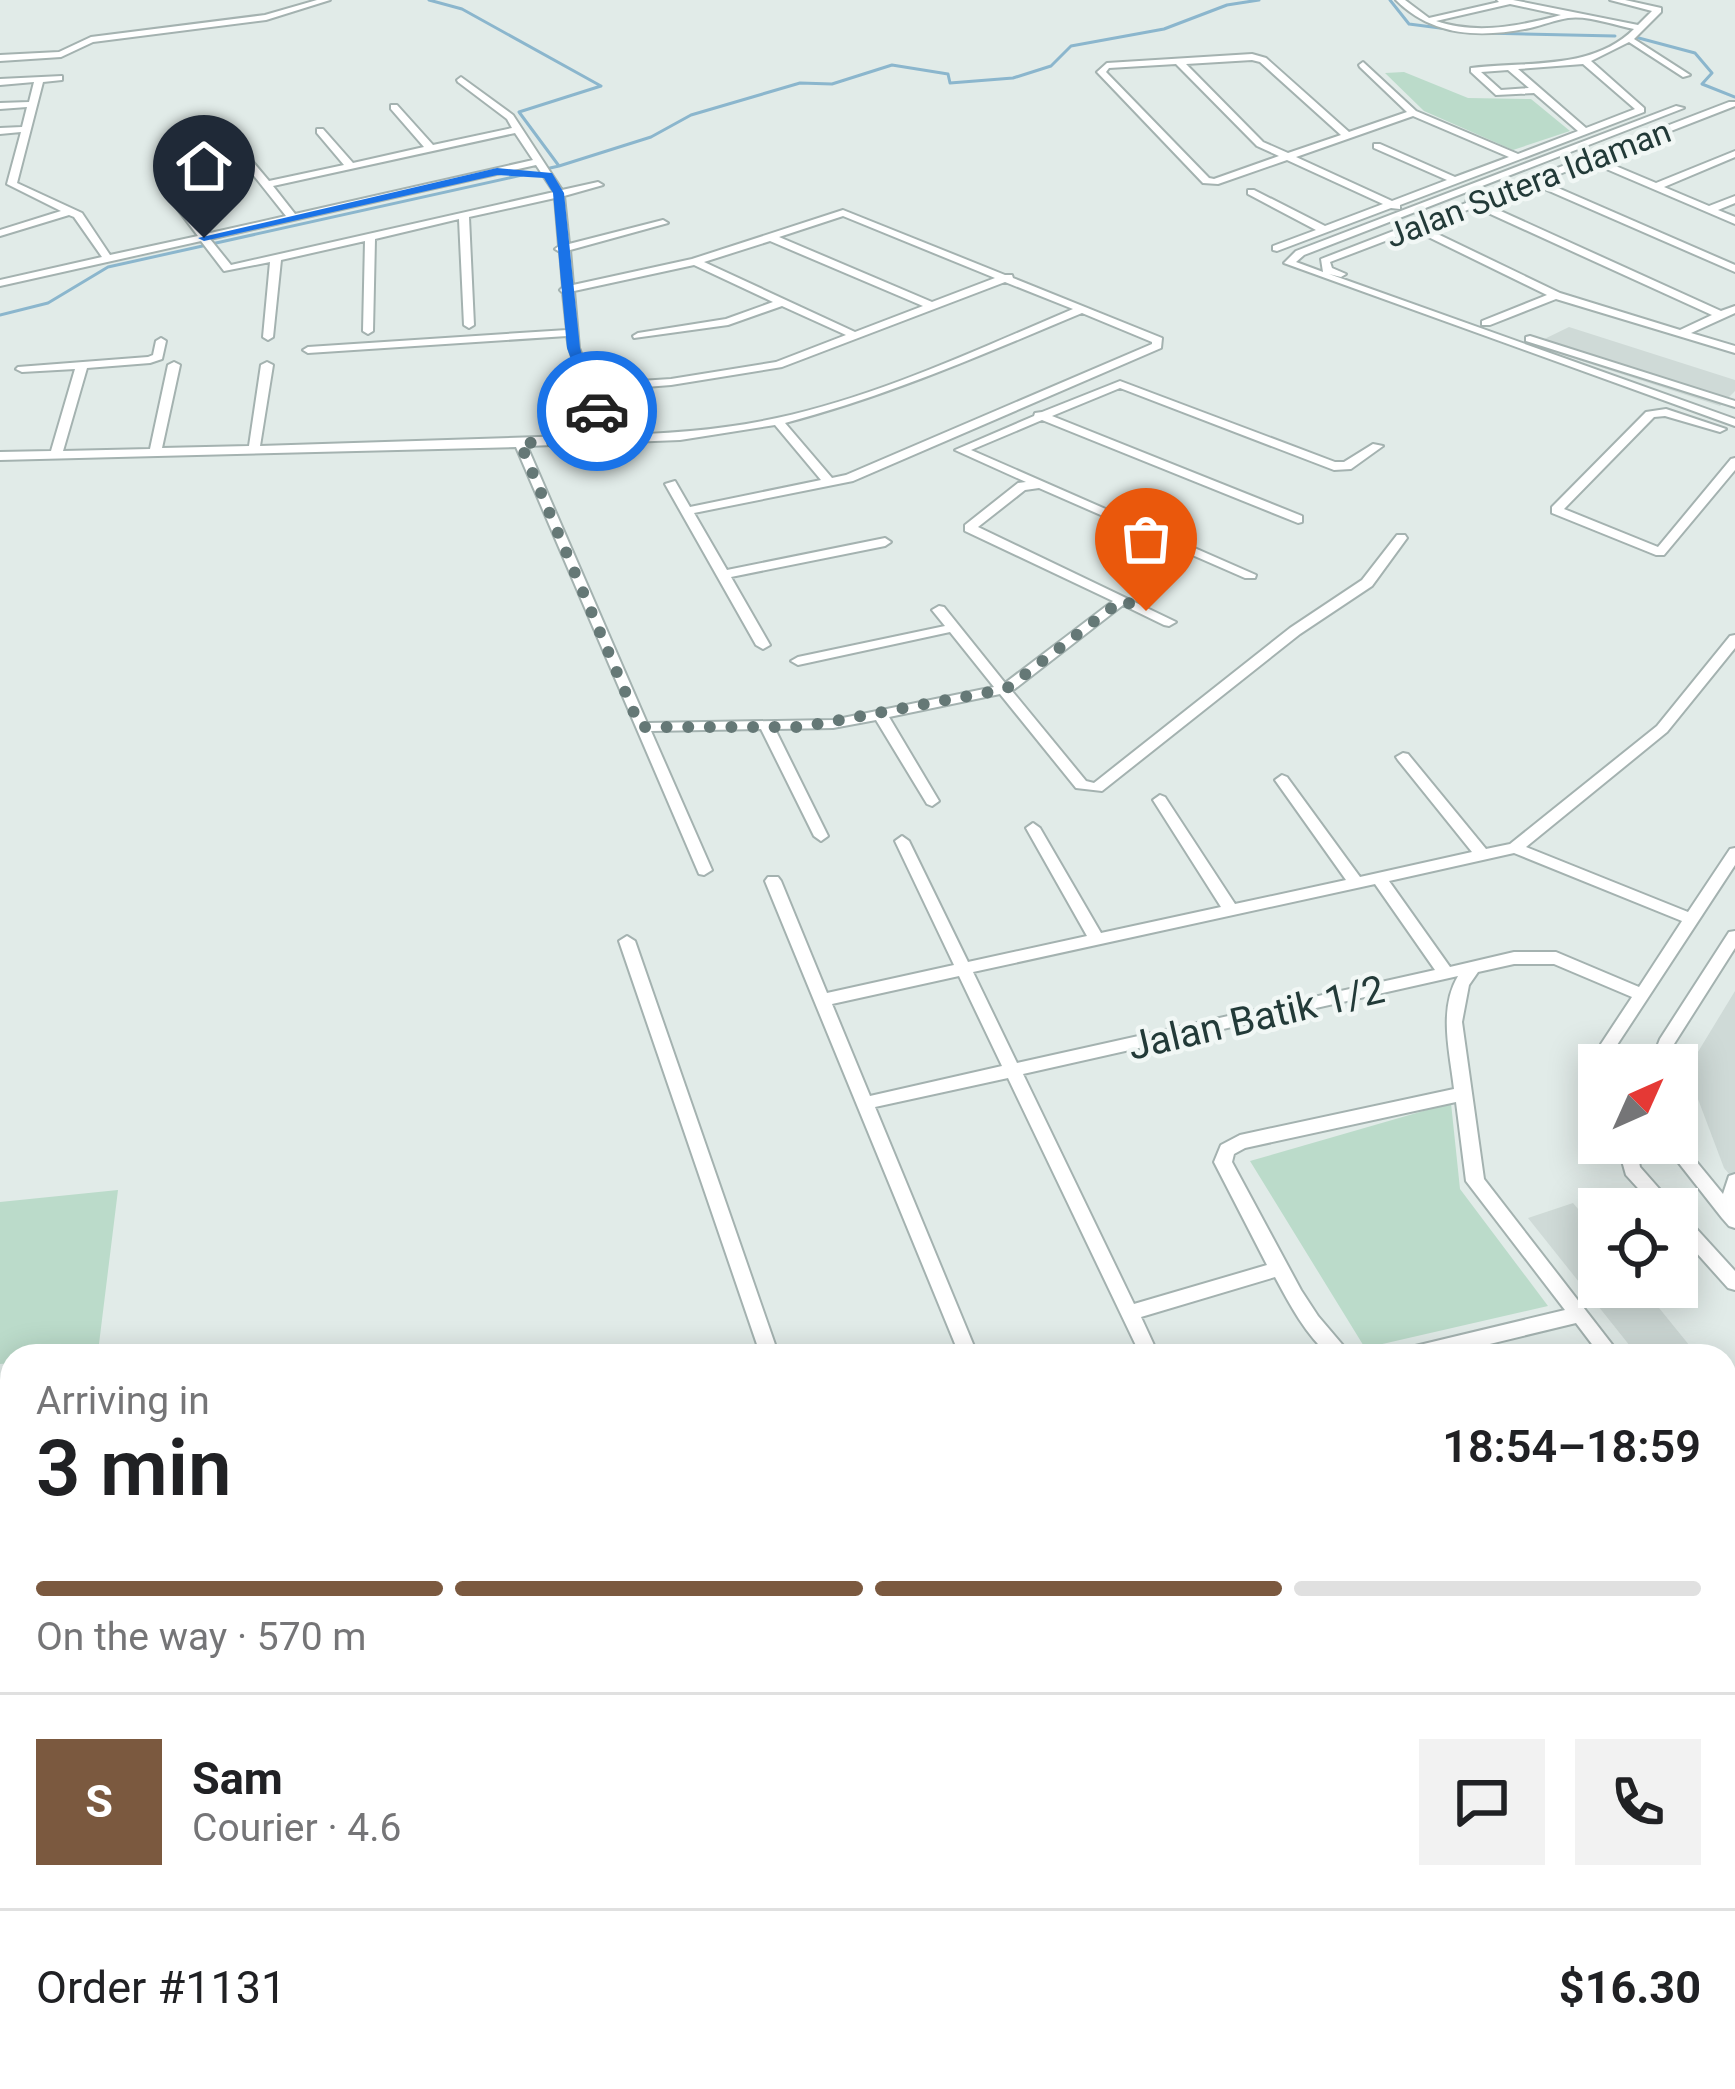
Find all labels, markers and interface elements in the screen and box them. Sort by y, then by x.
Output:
street label: Jalan Sutera Idaman [1380,111,1676,256]
pin [153,115,255,238]
icon: home [171,133,237,199]
courier [537,351,657,471]
icon: car [564,378,630,444]
pin [1095,488,1197,611]
icon: bag [1113,506,1179,572]
street label: Jalan Batik 1/2 [1124,966,1389,1070]
north arrow [1578,1044,1698,1164]
map controls [1578,1044,1698,1308]
button: locate [1578,1188,1698,1308]
text: Arriving in [36,1378,210,1424]
text: 18:54–18:59 [1442,1420,1701,1473]
text: 3 min [36,1423,232,1514]
text: On the way · 570 m [36,1614,367,1660]
button: chat [1419,1739,1545,1865]
button: phone [1575,1739,1701,1865]
text: Sam [192,1752,283,1805]
text: S [85,1775,113,1828]
text: Courier · 4.6 [192,1805,401,1851]
text: Order #1131 [36,1961,286,2014]
text: $16.30 [1559,1961,1701,2014]

